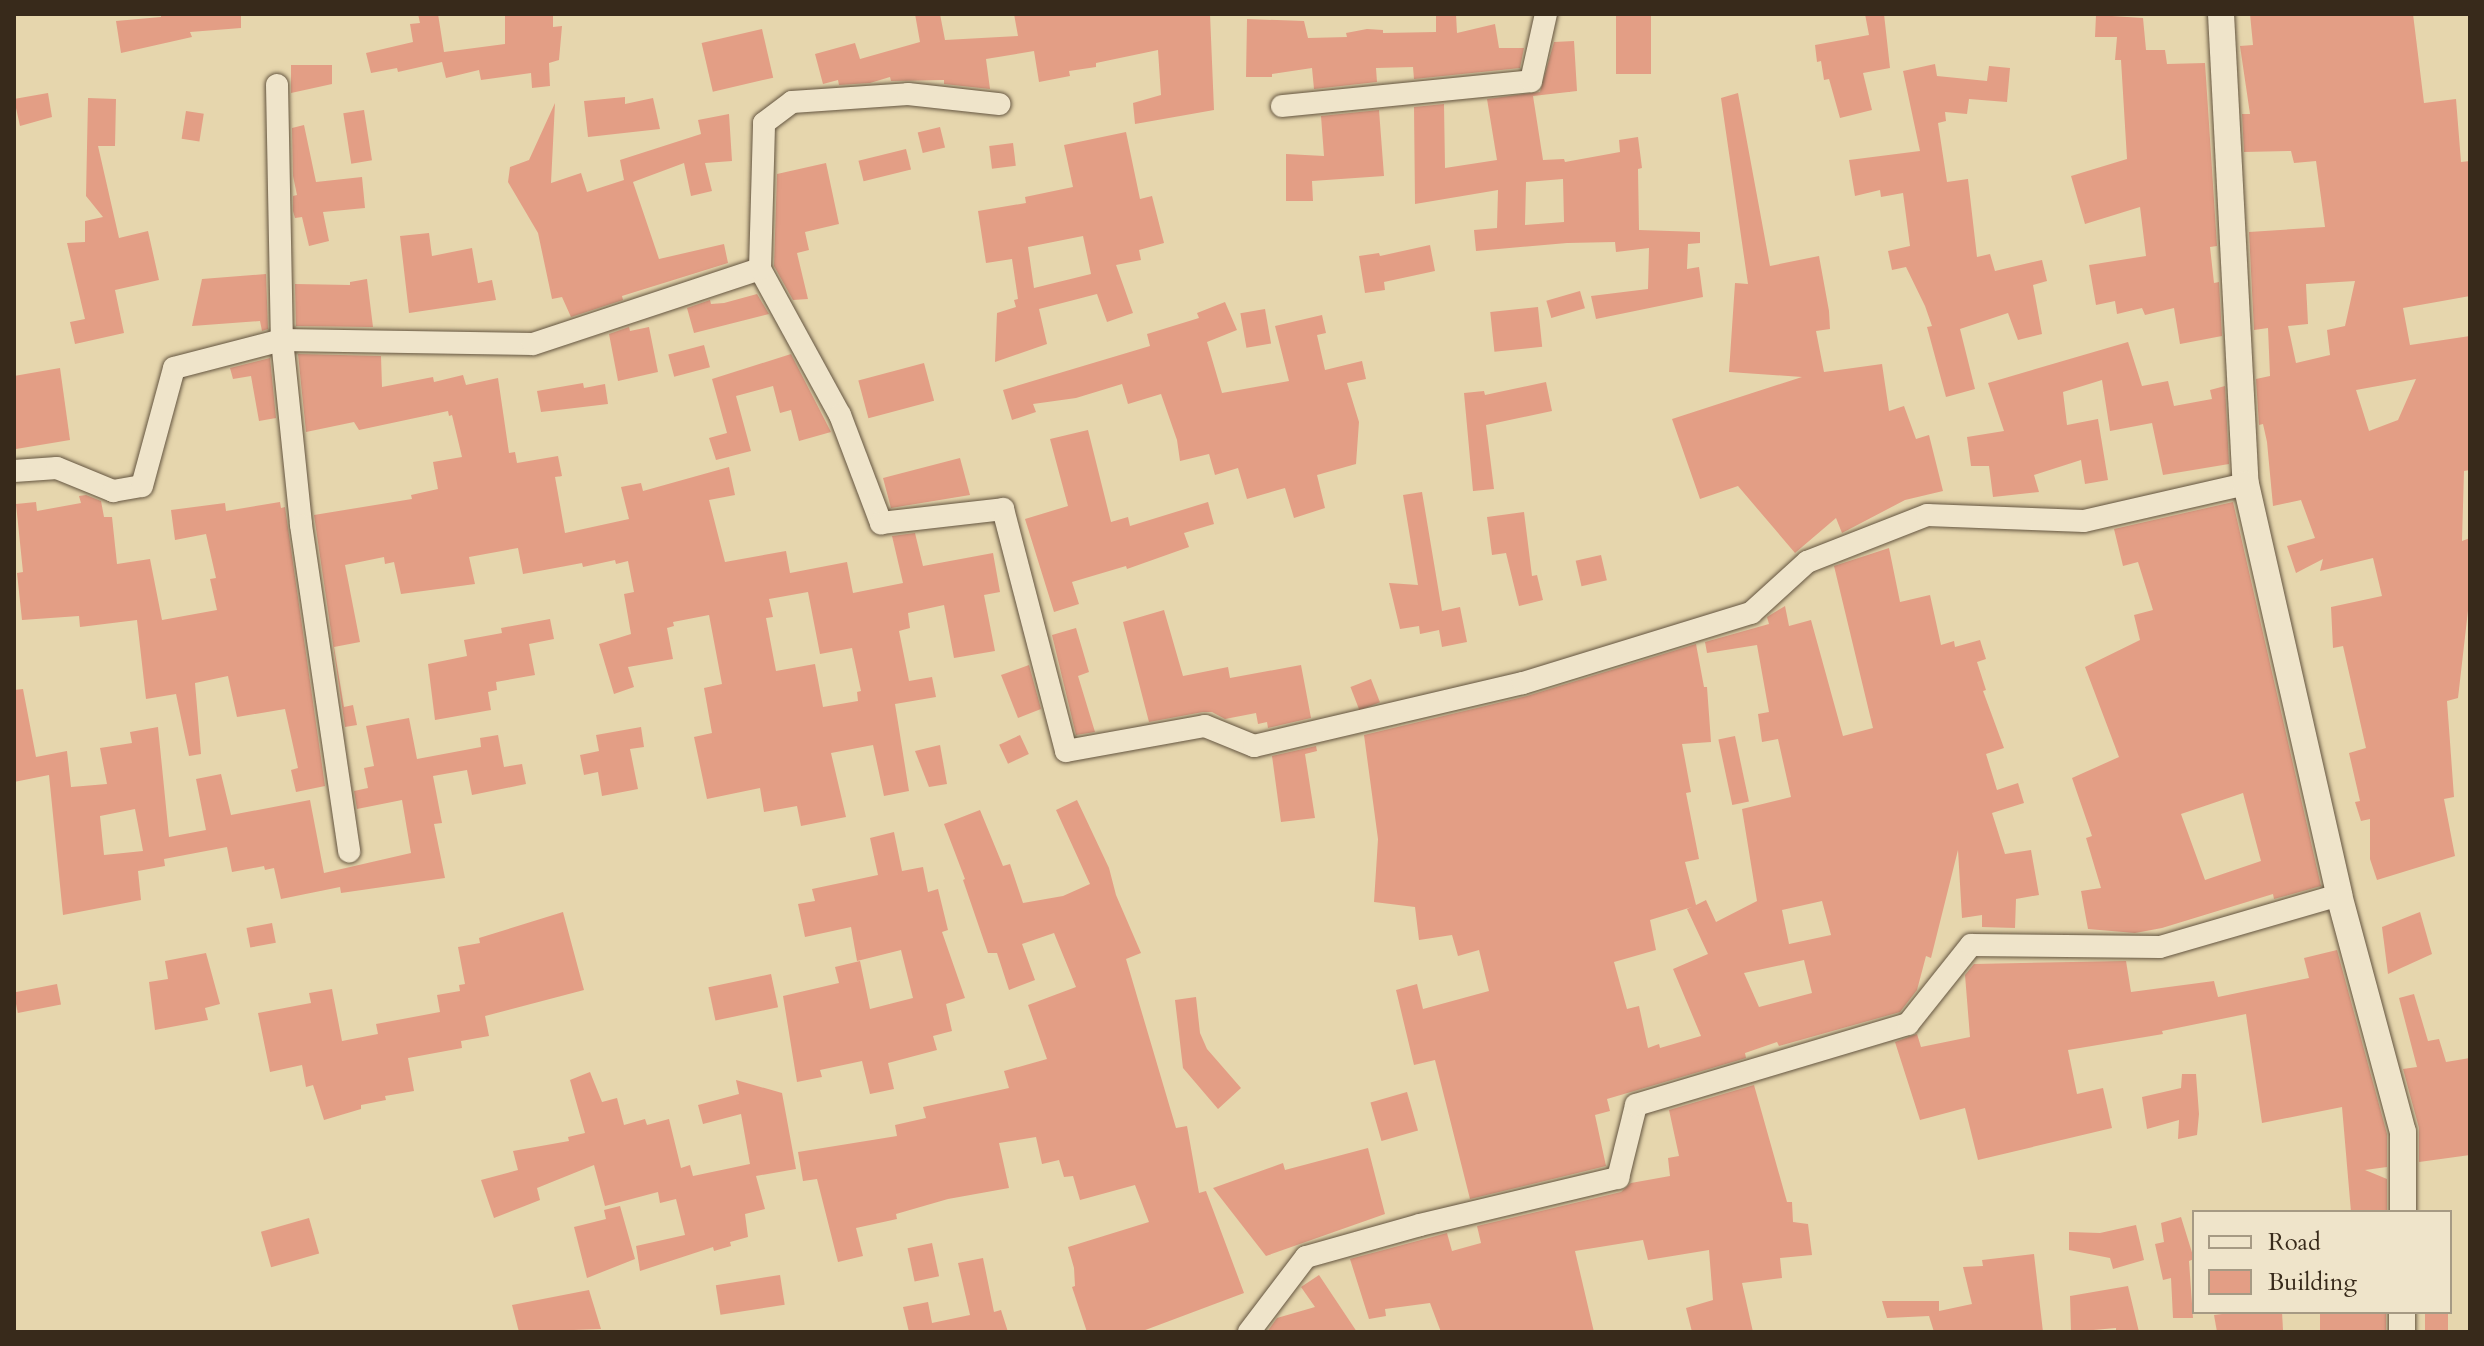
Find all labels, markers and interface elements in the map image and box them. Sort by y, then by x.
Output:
legend [2192,1210,2452,1314]
text: Road [2268,1226,2321,1259]
text: Building [2268,1266,2357,1299]

